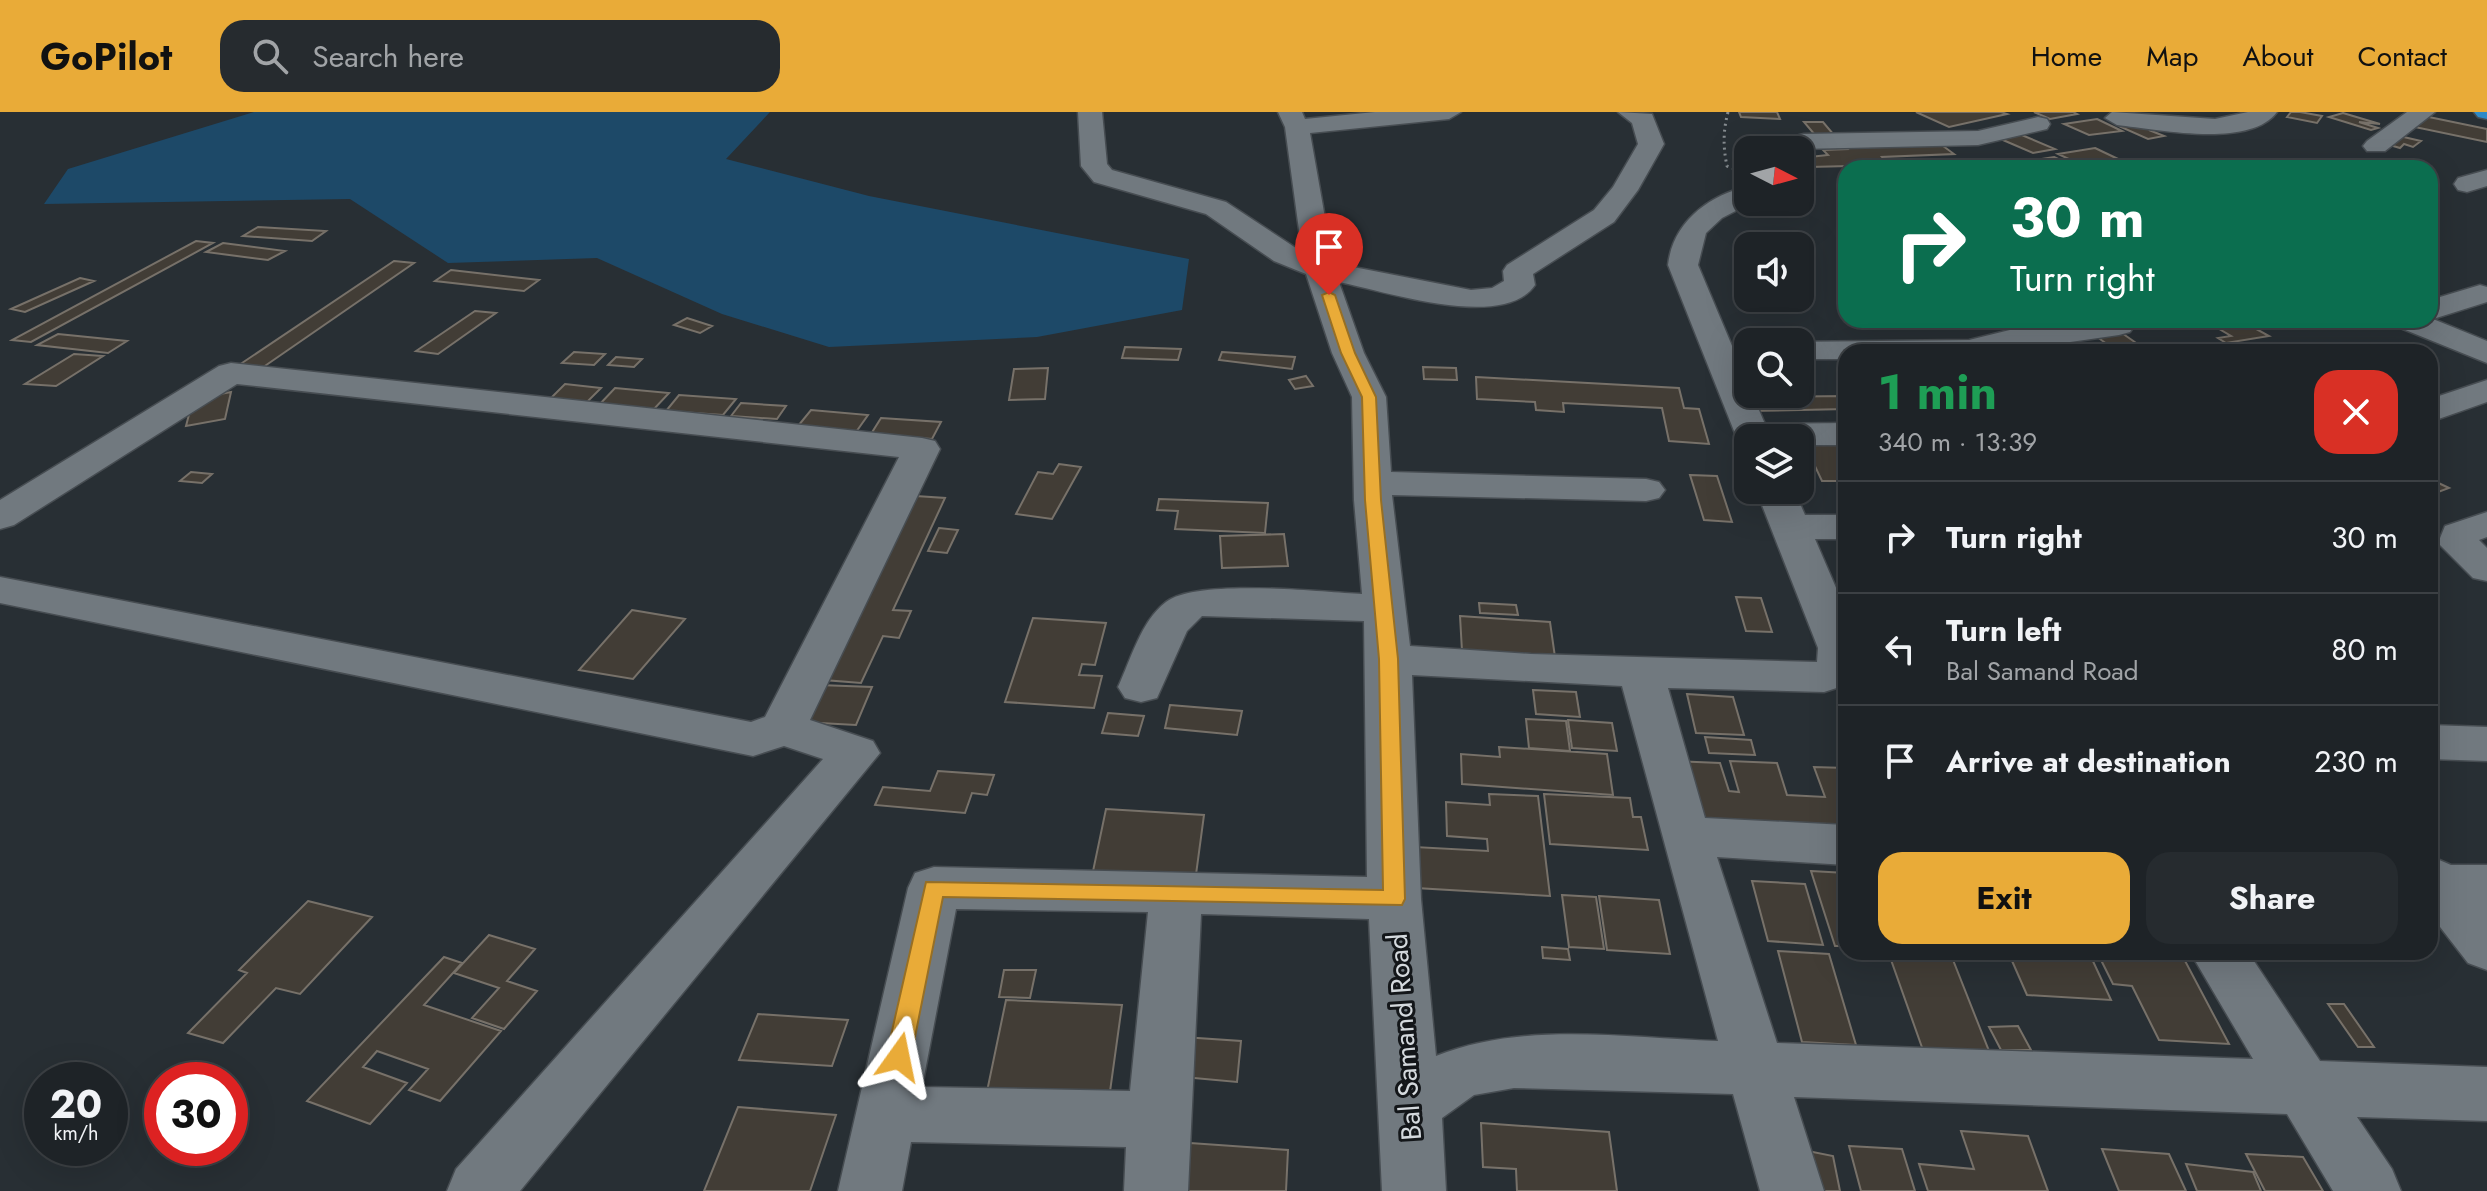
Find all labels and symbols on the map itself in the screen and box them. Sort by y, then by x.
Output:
north arrow [1734,136,1814,216]
pin [1295,213,1363,295]
street label: Bal Samand Road [1377,932,1432,1142]
position arrow [857,1015,941,1099]
speed limit sign: 30 [144,1062,248,1166]

